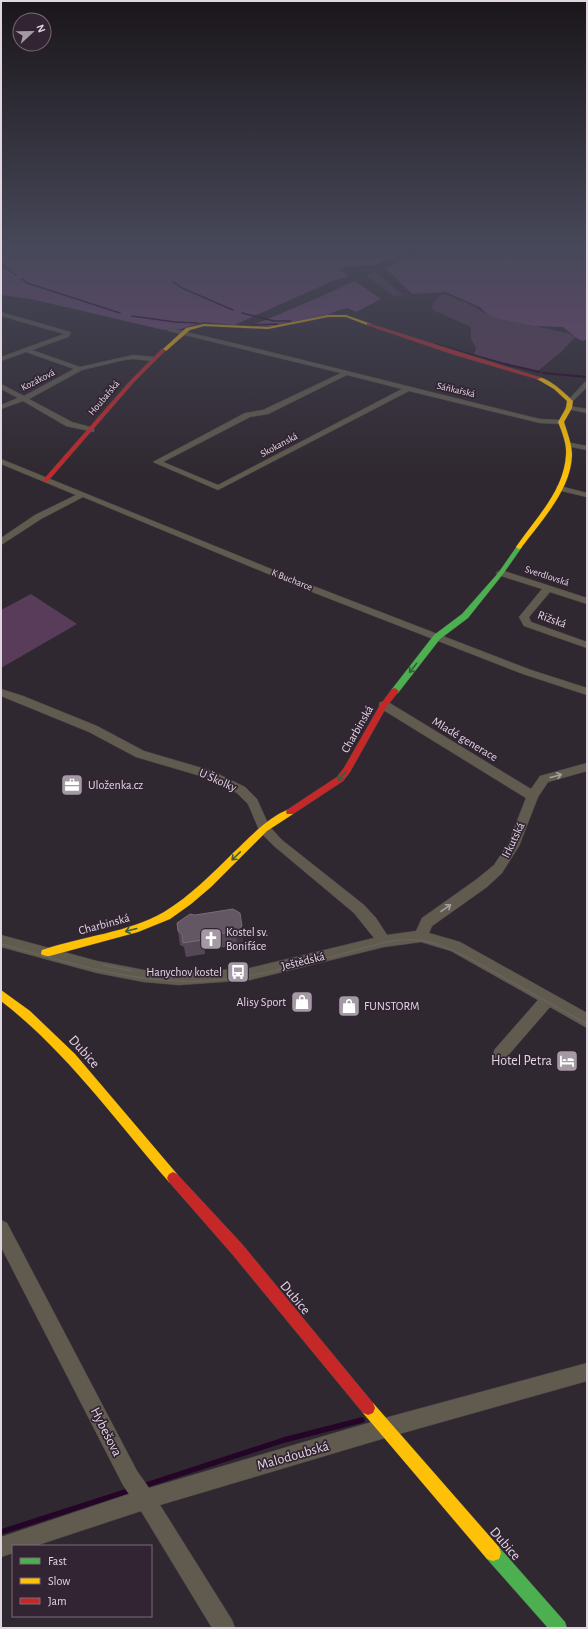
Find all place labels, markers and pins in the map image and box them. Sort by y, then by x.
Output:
office icon: Uloženka.cz [59,772,85,798]
place label: Uloženka.cz [88,779,143,791]
church icon: Kostel sv. Bonifáce [198,926,224,952]
place label: Kostel sv. Bonifáce [226,926,268,952]
bus stop icon: Hanychov kostel [225,959,251,985]
place label: Hanychov kostel [146,966,222,979]
shop icon: Alisy Sport [289,989,315,1015]
shop icon: FUNSTORM [336,993,362,1019]
place label: Alisy Sport [236,996,286,1009]
place label: FUNSTORM [364,1000,420,1012]
hotel icon: Hotel Petra [554,1048,580,1074]
place label: Hotel Petra [491,1054,553,1068]

